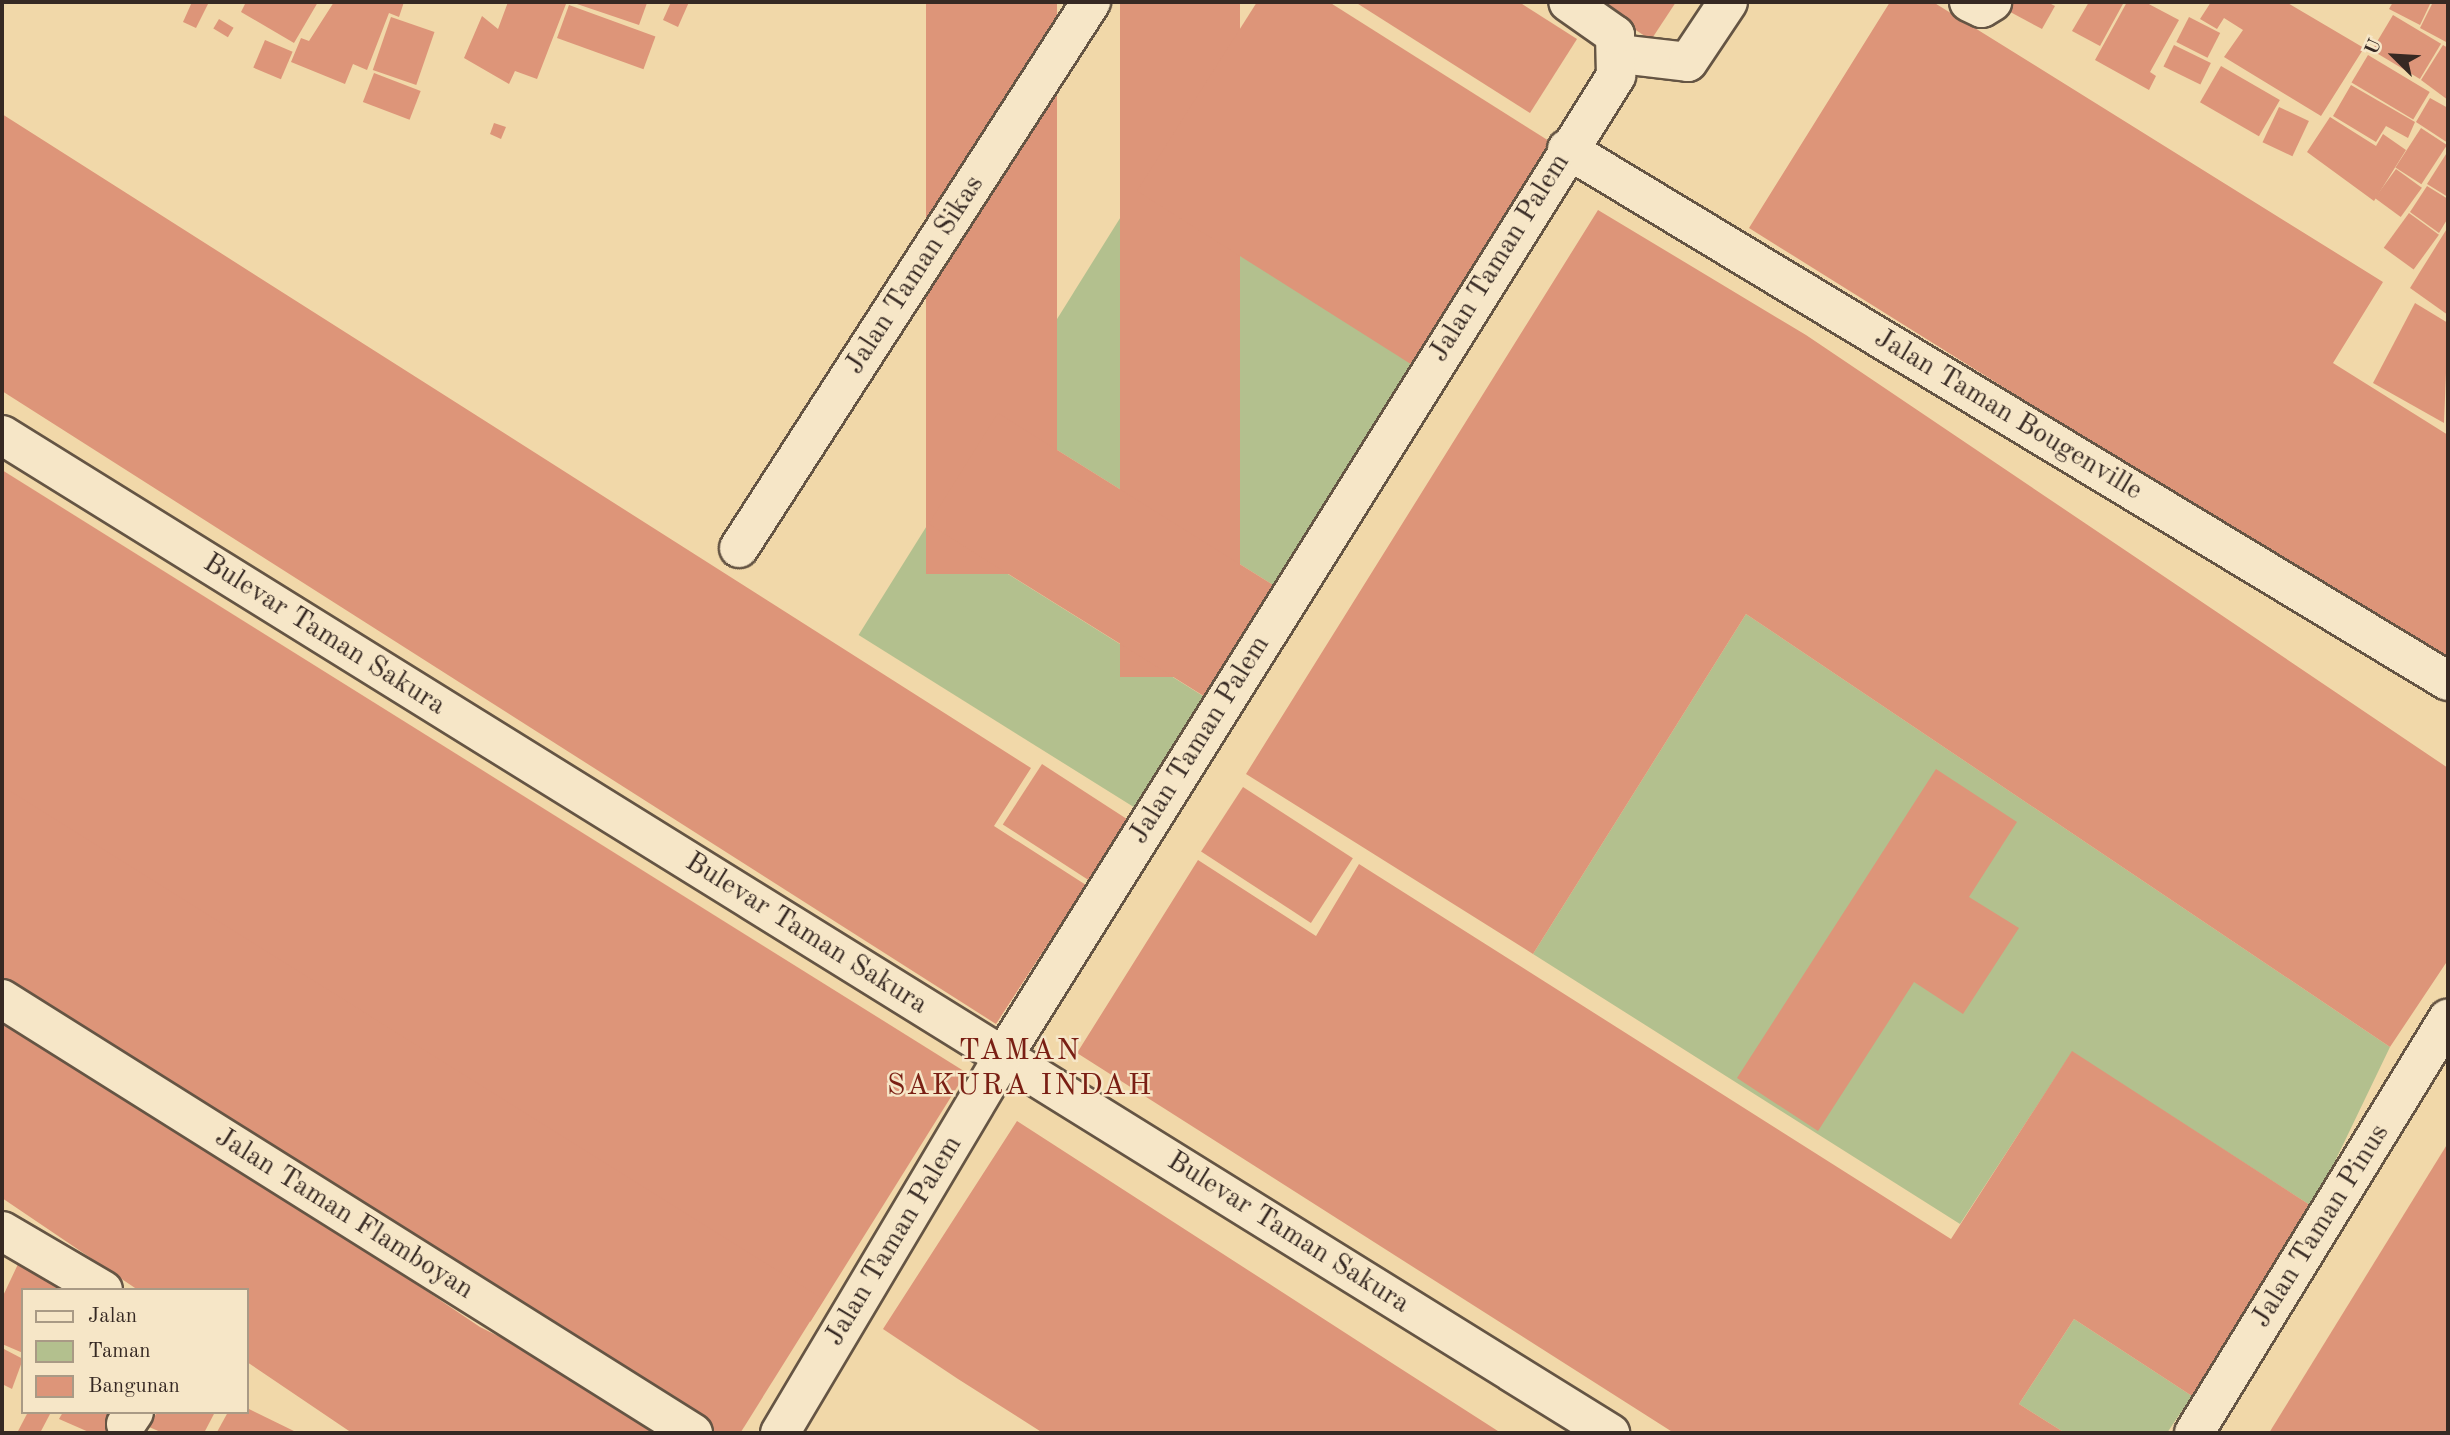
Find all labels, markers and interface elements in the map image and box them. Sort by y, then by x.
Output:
north arrow [2359,21,2429,91]
text: U [2363,36,2386,58]
street label: Jalan Taman Palem [1422,148,1578,368]
street label: Jalan Taman Sikas [838,169,992,381]
street label: Jalan Taman Bougenville [1868,322,2148,508]
street label: Bulevar Taman Sakura [197,547,451,723]
street label: Jalan Taman Palem [1122,630,1278,850]
street label: Bulevar Taman Sakura [679,846,933,1022]
district label: TAMAN SAKURA INDAH [888,1033,1152,1104]
street label: Jalan Taman Pinus [2245,1118,2397,1334]
street label: Jalan Taman Flamboyan [209,1121,479,1307]
street label: Jalan Taman Palem [818,1130,970,1352]
street label: Bulevar Taman Sakura [1161,1145,1415,1321]
legend [21,1288,248,1414]
text: Jalan [88,1306,137,1327]
text: Taman [88,1341,151,1362]
text: Bangunan [88,1376,180,1397]

